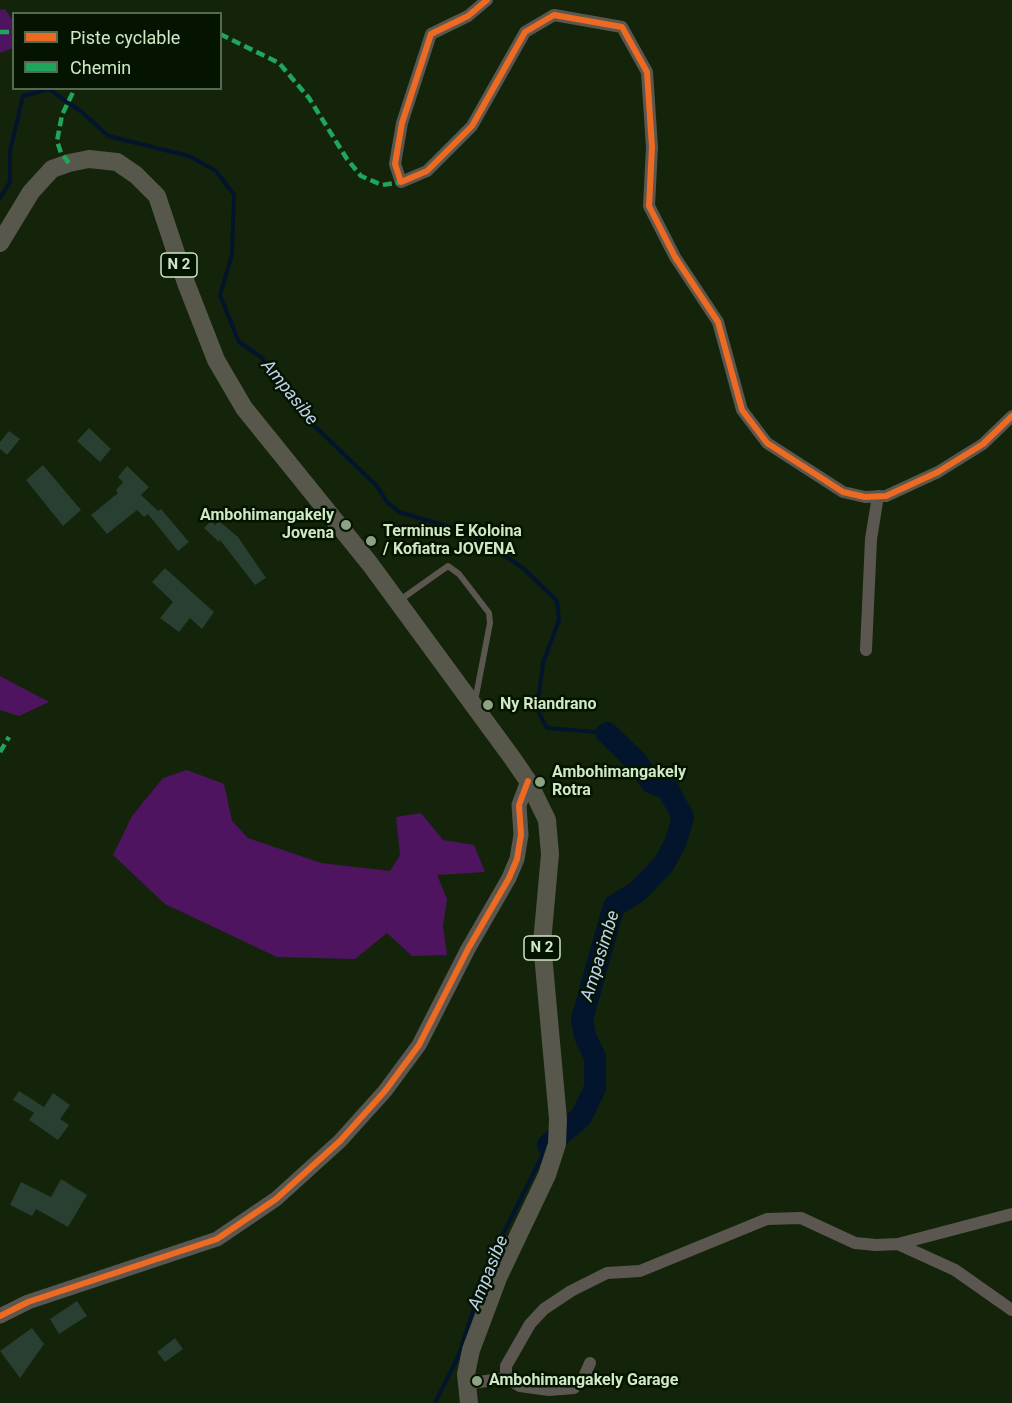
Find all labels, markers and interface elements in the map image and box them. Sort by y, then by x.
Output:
legend [12,12,222,90]
text: Piste cyclable [70,27,180,48]
text: Chemin [70,57,131,78]
road number: N 2 [161,253,197,277]
water label: Ampasibe [256,356,322,430]
place label: Ambohimangakely Jovena [200,506,334,544]
marker: Ambohimangakely Jovena [339,518,353,532]
place label: Terminus E Koloina / Kofiatra JOVENA [383,522,522,560]
marker: Terminus E Koloina / Kofiatra JOVENA [364,534,378,548]
place label: Ny Riandrano [500,695,597,715]
marker: Ny Riandrano [481,698,495,712]
place label: Ambohimangakely Rotra [552,763,686,801]
marker: Ambohimangakely Rotra [533,775,547,789]
water label: Ampasimbe [577,908,625,1004]
road number: N 2 [524,936,560,960]
water label: Ampasibe [464,1233,514,1313]
place label: Ambohimangakely Garage [489,1371,678,1391]
marker: Ambohimangakely Garage [470,1374,484,1388]

